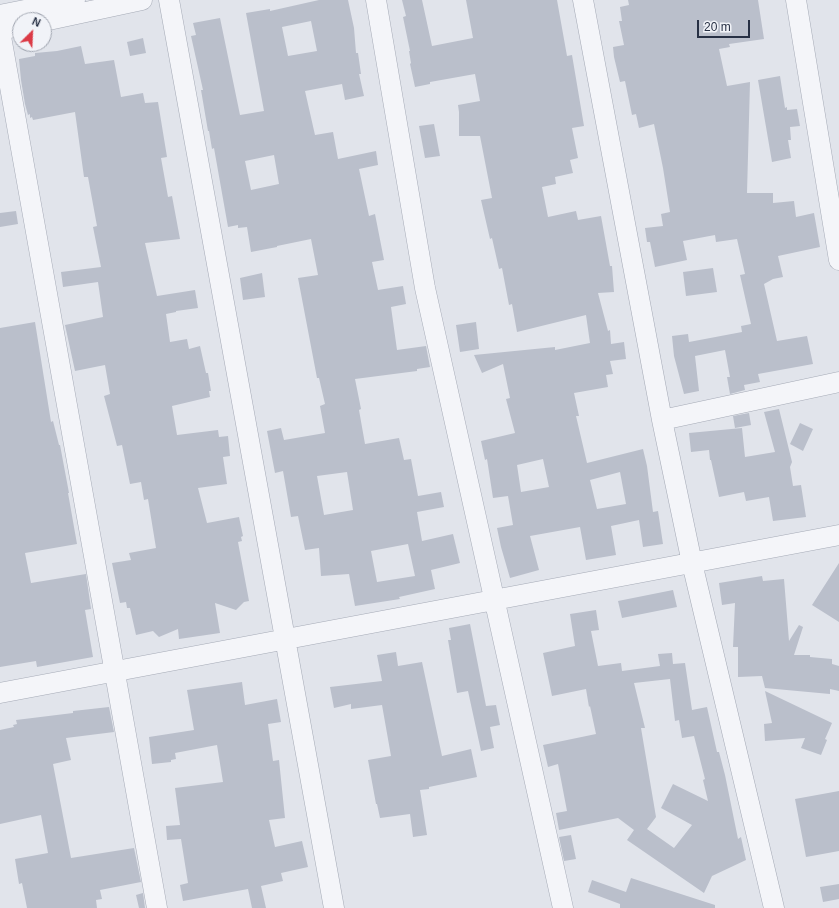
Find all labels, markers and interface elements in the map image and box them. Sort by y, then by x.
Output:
north arrow [12,12,52,52]
scale bar [699,12,752,38]
text: N [30,15,43,29]
text: 20 m [704,20,731,34]

